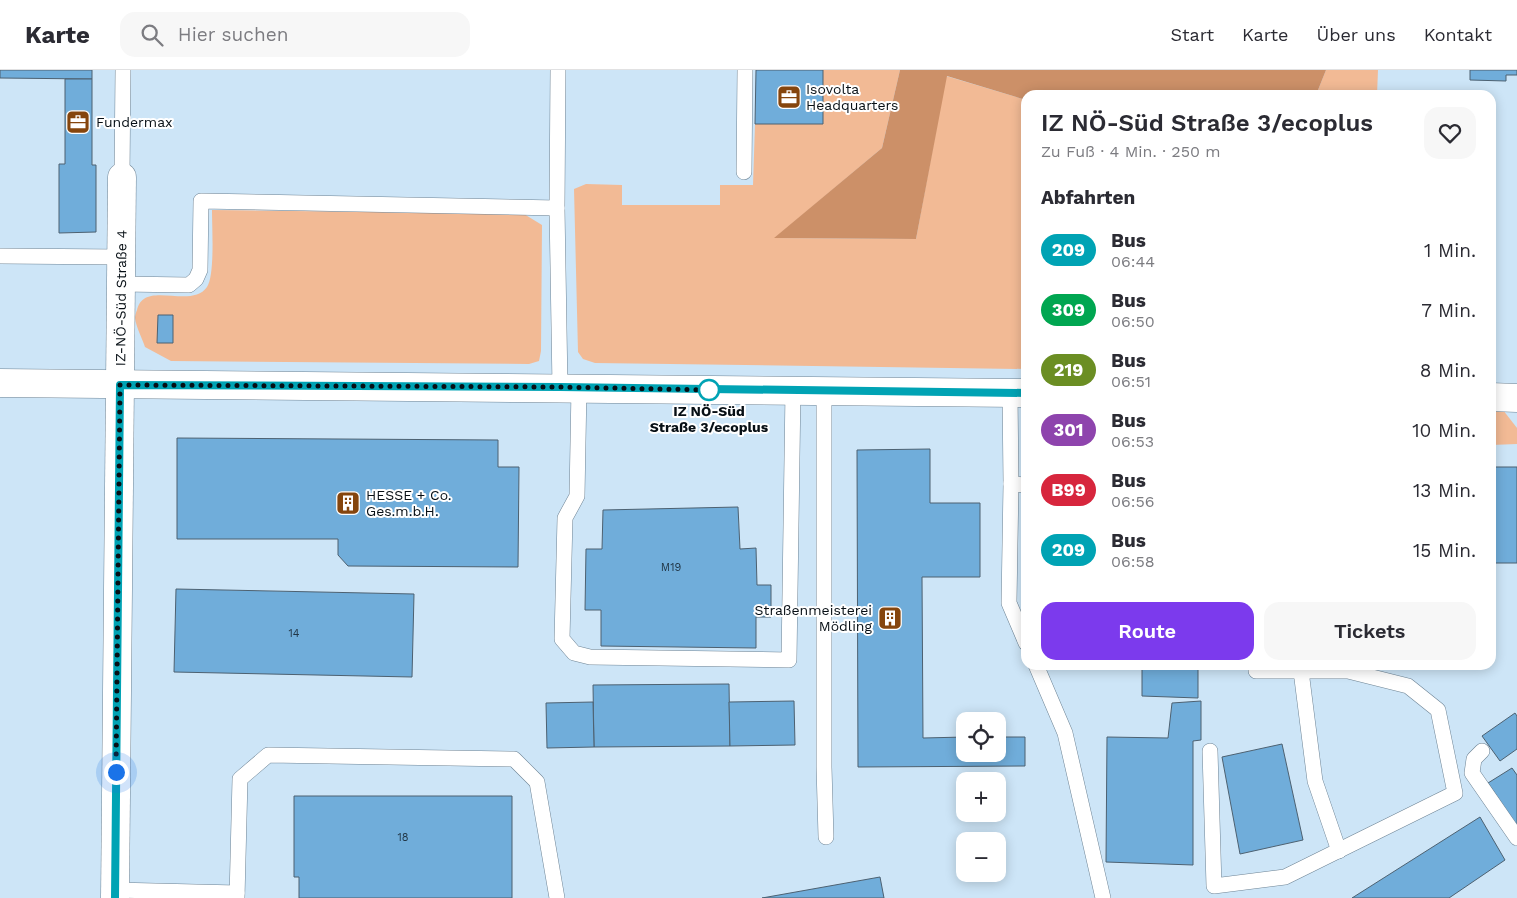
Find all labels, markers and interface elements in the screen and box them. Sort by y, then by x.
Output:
search box [120,12,470,57]
text: Karte [25,21,90,49]
icon: search [138,21,166,49]
text: Hier suchen [178,23,288,46]
text: Start [1170,24,1214,45]
text: Karte [1242,24,1289,45]
text: Über uns [1317,24,1396,45]
text: Kontakt [1424,24,1492,45]
place label: Isovolta Headquarters [806,81,898,113]
office icon: Isovolta Headquarters [776,84,802,110]
button: heart [1424,107,1476,159]
office icon: Fundermax [65,109,91,135]
text: IZ NÖ-Süd Straße 3/ecoplus [1041,109,1373,137]
place label: Fundermax [96,114,173,130]
text: Zu Fuß · 4 Min. · 250 m [1041,142,1221,161]
text: Abfahrten [1041,186,1135,209]
text: Bus [1111,229,1146,252]
street label: IZ-NÖ-Süd Straße 4 [112,230,129,366]
text: 209 [1052,239,1085,260]
text: 1 Min. [1424,239,1476,262]
text: 06:44 [1111,252,1155,271]
text: Bus [1111,289,1146,312]
text: 309 [1052,299,1085,320]
text: 7 Min. [1421,299,1476,322]
text: 06:50 [1111,312,1155,331]
text: Bus [1111,349,1146,372]
text: 219 [1054,359,1083,380]
text: 8 Min. [1420,359,1476,382]
text: 06:51 [1111,372,1151,391]
marker: IZ NÖ-Süd Straße 3/ecoplus [698,379,720,401]
place label: IZ NÖ-Süd Straße 3/ecoplus [650,403,769,435]
text: Bus [1111,409,1146,432]
text: 301 [1053,419,1084,440]
text: 10 Min. [1412,419,1476,442]
text: 06:53 [1111,432,1154,451]
text: Bus [1111,469,1146,492]
text: B99 [1051,479,1086,500]
text: 13 Min. [1413,479,1476,502]
place label: HESSE + Co. Ges.m.b.H. [366,487,452,519]
building icon: HESSE + Co. Ges.m.b.H. [335,490,361,516]
text: 06:56 [1111,492,1154,511]
text: Bus [1111,529,1146,552]
text: 209 [1052,539,1085,560]
text: 15 Min. [1413,539,1476,562]
text: 06:58 [1111,552,1155,571]
house number: M19 [661,561,681,574]
place label: Straßenmeisterei Mödling [755,602,873,634]
button: Route [1041,602,1254,660]
button: Tickets [1264,602,1476,660]
building icon: Straßenmeisterei Mödling [877,605,903,631]
house number: 14 [288,627,300,640]
map controls [956,712,1006,882]
button: locate [956,712,1006,762]
your location [104,760,129,785]
button: + [956,772,1006,822]
house number: 18 [397,831,409,844]
button: − [956,832,1006,882]

